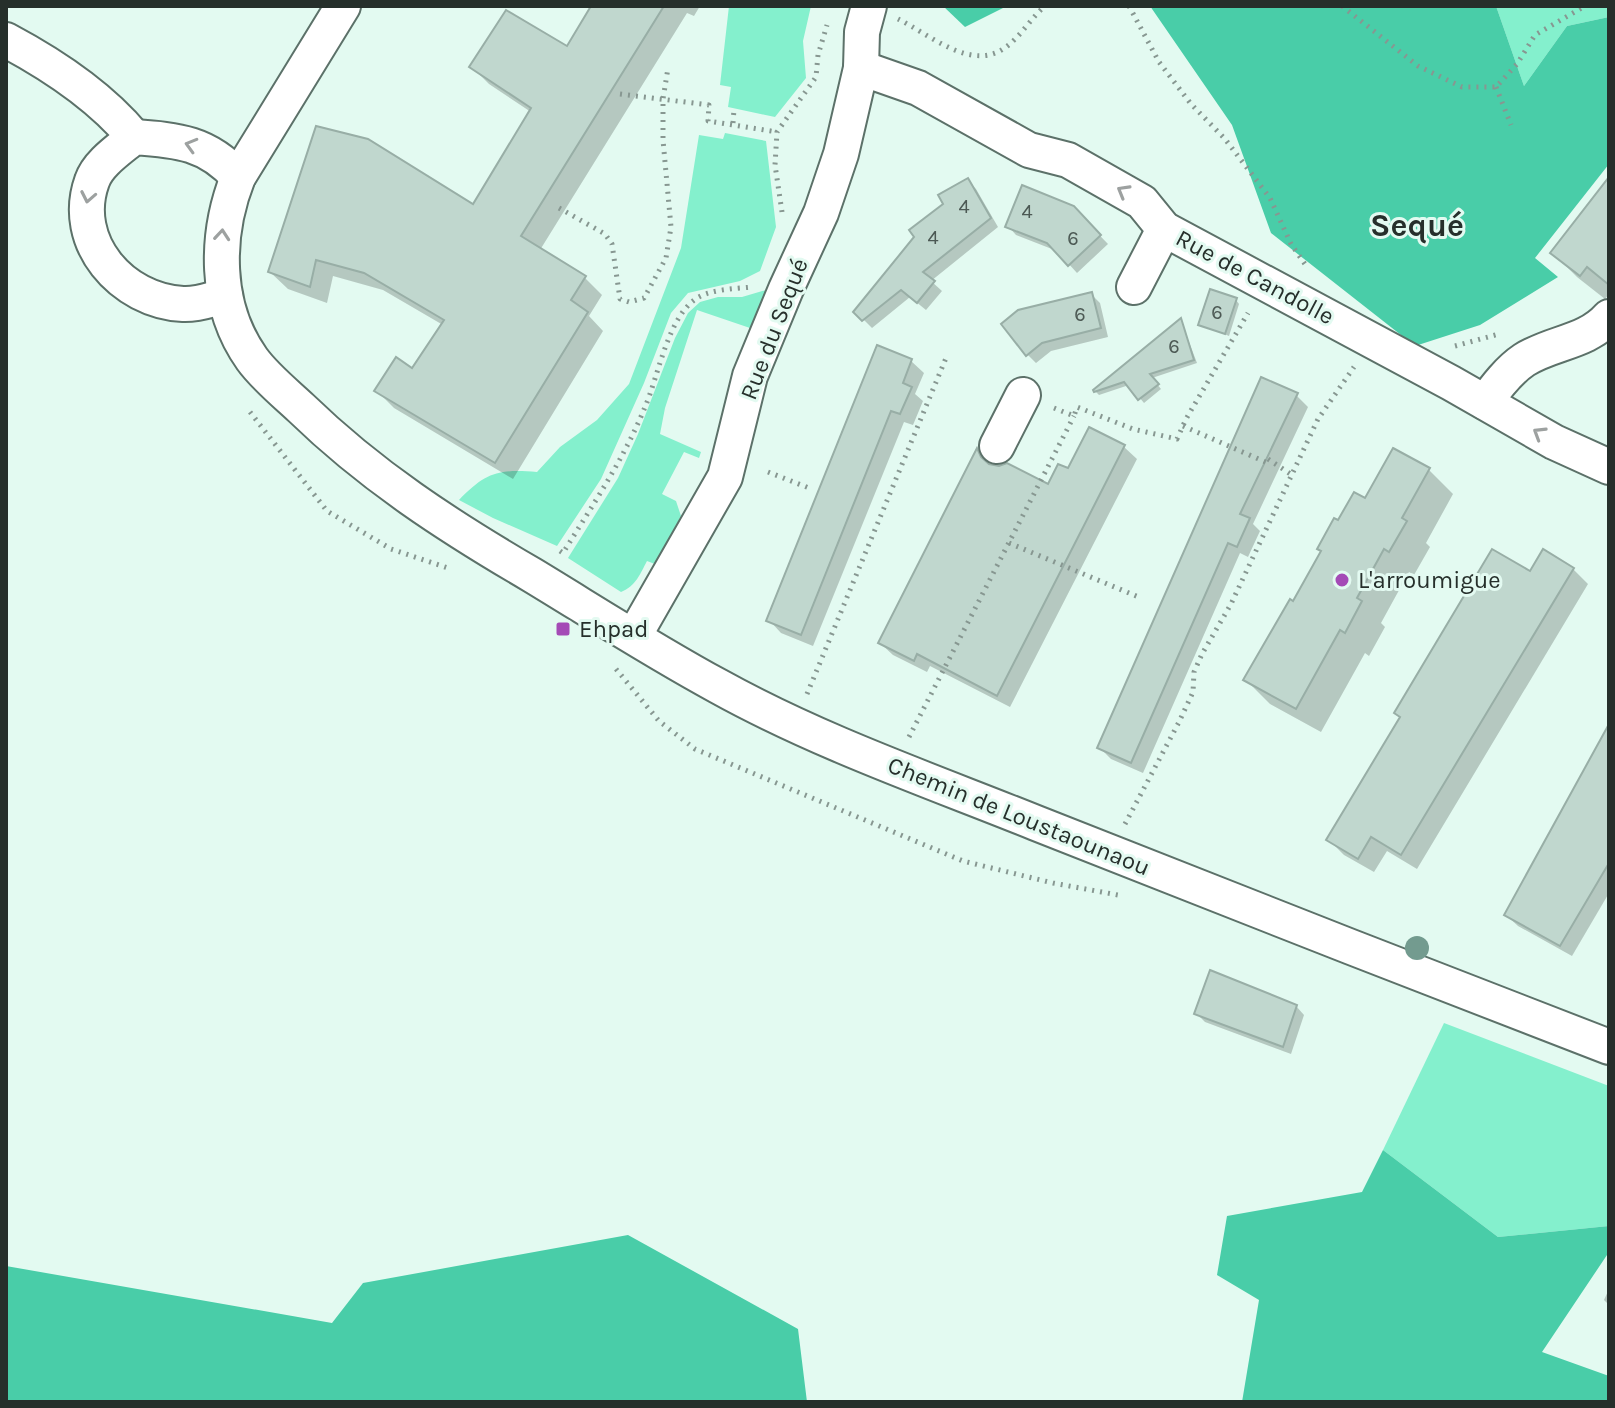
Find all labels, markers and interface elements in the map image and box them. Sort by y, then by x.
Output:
one-way arrow [185,138,199,154]
one-way arrow [1117,185,1132,201]
one-way arrow [81,190,98,203]
house number: 4 [958,195,970,218]
house number: 4 [1021,200,1033,223]
district label: Sequé [1370,207,1464,244]
street label: Rue de Candolle [1171,224,1339,330]
house number: 4 [927,226,939,249]
house number: 6 [1067,227,1079,250]
one-way arrow [214,228,231,241]
street label: Rue du Sequé [734,254,814,404]
house number: 6 [1211,301,1223,324]
house number: 6 [1074,303,1086,326]
house number: 6 [1168,335,1180,358]
one-way arrow [1533,427,1548,443]
place label: L'arroumigue [1358,566,1501,594]
marker: L'arroumigue [1333,571,1351,589]
place label: Ehpad [579,615,648,643]
marker: Ehpad [554,620,572,638]
street label: Chemin de Loustaounaou [884,751,1154,881]

